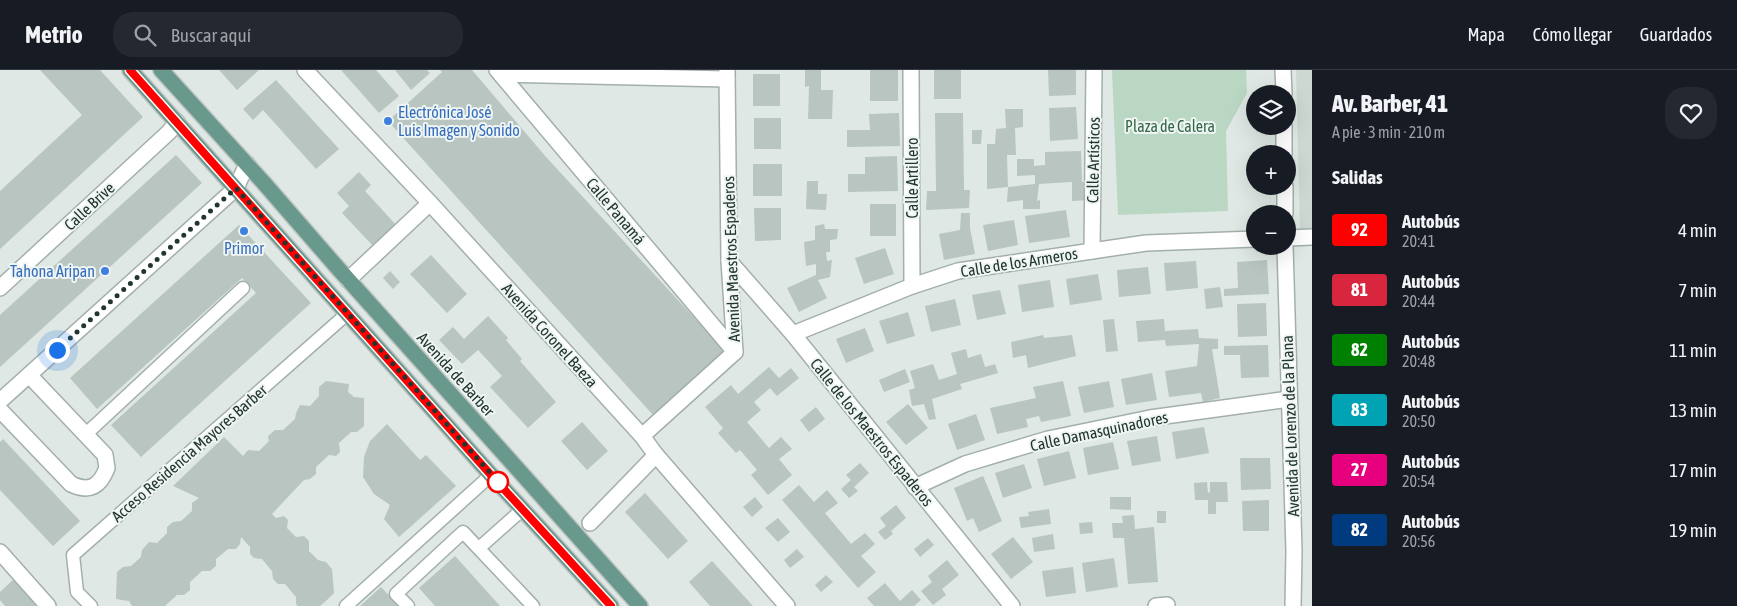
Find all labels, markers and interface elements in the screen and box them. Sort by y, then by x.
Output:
search box [113,12,463,57]
text: Metrio [25,21,83,48]
icon: search [131,21,159,49]
text: Buscar aquí [171,24,251,46]
text: Mapa [1467,24,1505,45]
text: Cómo llegar [1533,24,1612,45]
text: Guardados [1640,24,1712,45]
map controls [1246,85,1296,255]
button: layers [1246,85,1296,135]
button: heart [1665,87,1717,139]
text: Av. Barber, 41 [1332,90,1448,117]
place label: Electrónica José Luis Imagen y Sonido [398,103,520,140]
marker: Electrónica José Luis Imagen y Sonido [382,115,394,127]
street label: Calle Artísticos [1083,116,1103,203]
park label: Plaza de Calera [1125,117,1215,135]
text: A pie · 3 min · 210 m [1332,123,1445,141]
street label: Calle Artillero [903,138,921,218]
button: + [1246,145,1296,195]
text: Salidas [1332,166,1383,188]
street label: Calle Panamá [583,174,649,248]
street label: Avenida Maestros Espaderos [719,175,744,342]
street label: Calle Brive [60,178,118,234]
button: − [1246,205,1296,255]
text: Autobús [1402,210,1460,232]
text: 92 [1351,219,1368,240]
text: 4 min [1678,219,1717,241]
marker: Primor [238,225,250,237]
text: 20:41 [1402,232,1435,250]
place label: Primor [224,239,264,257]
street label: Calle de los Armeros [959,244,1079,280]
place label: Tahona Aripan [10,262,95,281]
marker: Tahona Aripan [99,265,111,277]
text: Autobús [1402,270,1460,292]
street label: Avenida Coronel Baeza [498,279,602,391]
text: 81 [1351,279,1368,300]
text: 7 min [1678,279,1717,301]
text: 20:44 [1402,292,1435,310]
street label: Avenida de Barber [414,328,499,420]
text: Autobús [1402,330,1460,352]
street label: Avenida de Lorenzo de la Plana [1278,335,1302,517]
your location [45,338,70,363]
text: 82 [1351,339,1368,360]
text: 11 min [1669,339,1717,361]
text: 20:48 [1402,352,1435,370]
street label: Calle de los Maestros Espaderos [806,354,937,510]
street label: Acceso Residencia Mayores Barber [108,380,271,526]
text: Autobús [1402,390,1460,412]
text: 83 [1351,399,1368,420]
text: 13 min [1669,399,1717,421]
street label: Calle Damasquinadores [1028,408,1170,455]
text: 20:50 [1402,412,1435,430]
text: Autobús [1402,450,1460,472]
text: 27 [1351,459,1368,480]
text: 17 min [1669,459,1717,481]
unlabelled marker [487,471,509,493]
text: 20:54 [1402,472,1435,490]
text: Autobús [1402,510,1460,532]
text: 82 [1351,519,1368,540]
text: 19 min [1669,519,1717,541]
text: 20:56 [1402,532,1435,550]

